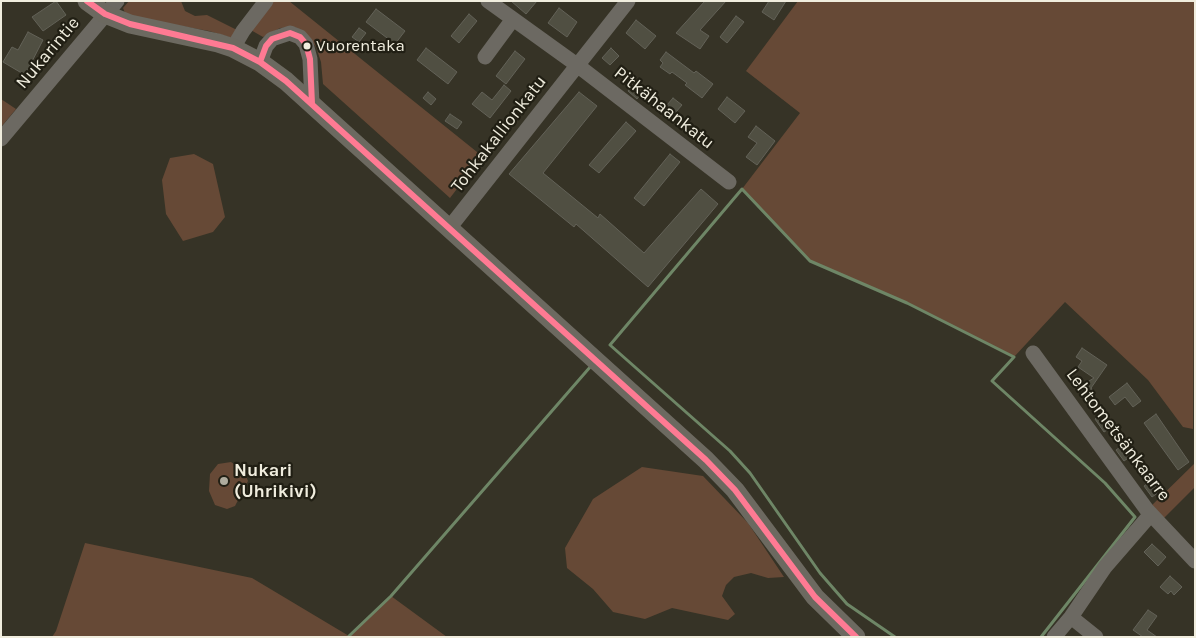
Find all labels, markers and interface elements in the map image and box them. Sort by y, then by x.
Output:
street label: Nukarintie [12,13,84,93]
place label: Vuorentaka [316,36,405,56]
marker: Vuorentaka [302,41,312,51]
street label: Pitkähaankatu [610,62,718,154]
street label: Tohkakallionkatu [447,71,551,197]
street label: Lehtometsänkaarre [1061,364,1175,506]
place label: Nukari (Uhrikivi) [234,460,317,502]
marker: Nukari (Uhrikivi) [218,475,230,487]

